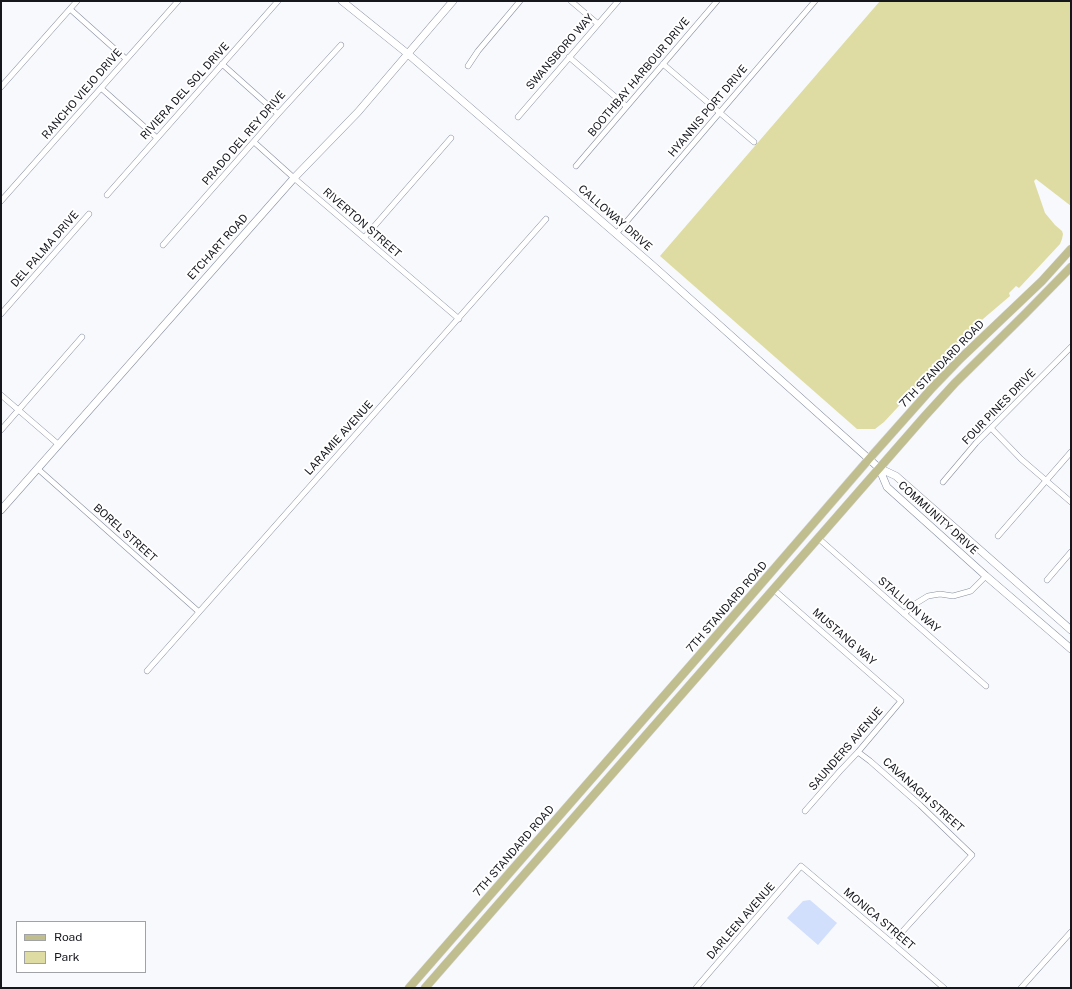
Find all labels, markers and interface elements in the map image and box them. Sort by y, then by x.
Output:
street label: SWANSBORO WAY [523,11,597,93]
street label: BOOTHBAY HARBOUR DRIVE [585,15,693,139]
street label: RIVIERA DEL SOL DRIVE [138,40,232,142]
street label: RANCHO VIEJO DRIVE [39,46,125,142]
street label: HYANNIS PORT DRIVE [666,62,750,160]
street label: PRADO DEL REY DRIVE [200,88,288,188]
street label: CALLOWAY DRIVE [575,182,655,254]
street label: RIVERTON STREET [320,185,404,261]
street label: DEL PALMA DRIVE [8,208,82,290]
street label: ETCHART ROAD [185,211,251,283]
street label: 7TH STANDARD ROAD [897,318,987,410]
street label: FOUR PINES DRIVE [960,366,1038,448]
street label: LARAMIE AVENUE [302,398,376,478]
street label: COMMUNITY DRIVE [895,479,981,557]
street label: BOREL STREET [91,501,159,565]
street label: 7TH STANDARD ROAD [684,559,770,655]
street label: STALLION WAY [875,574,943,636]
street label: MUSTANG WAY [810,606,878,668]
street label: SAUNDERS AVENUE [806,705,886,793]
street label: CAVANAGH STREET [880,755,966,835]
street label: 7TH STANDARD ROAD [471,803,557,899]
street label: DARLEEN AVENUE [704,880,778,962]
street label: MONICA STREET [841,885,917,953]
legend [16,921,146,973]
text: Road [54,930,82,944]
text: Park [54,950,80,964]

